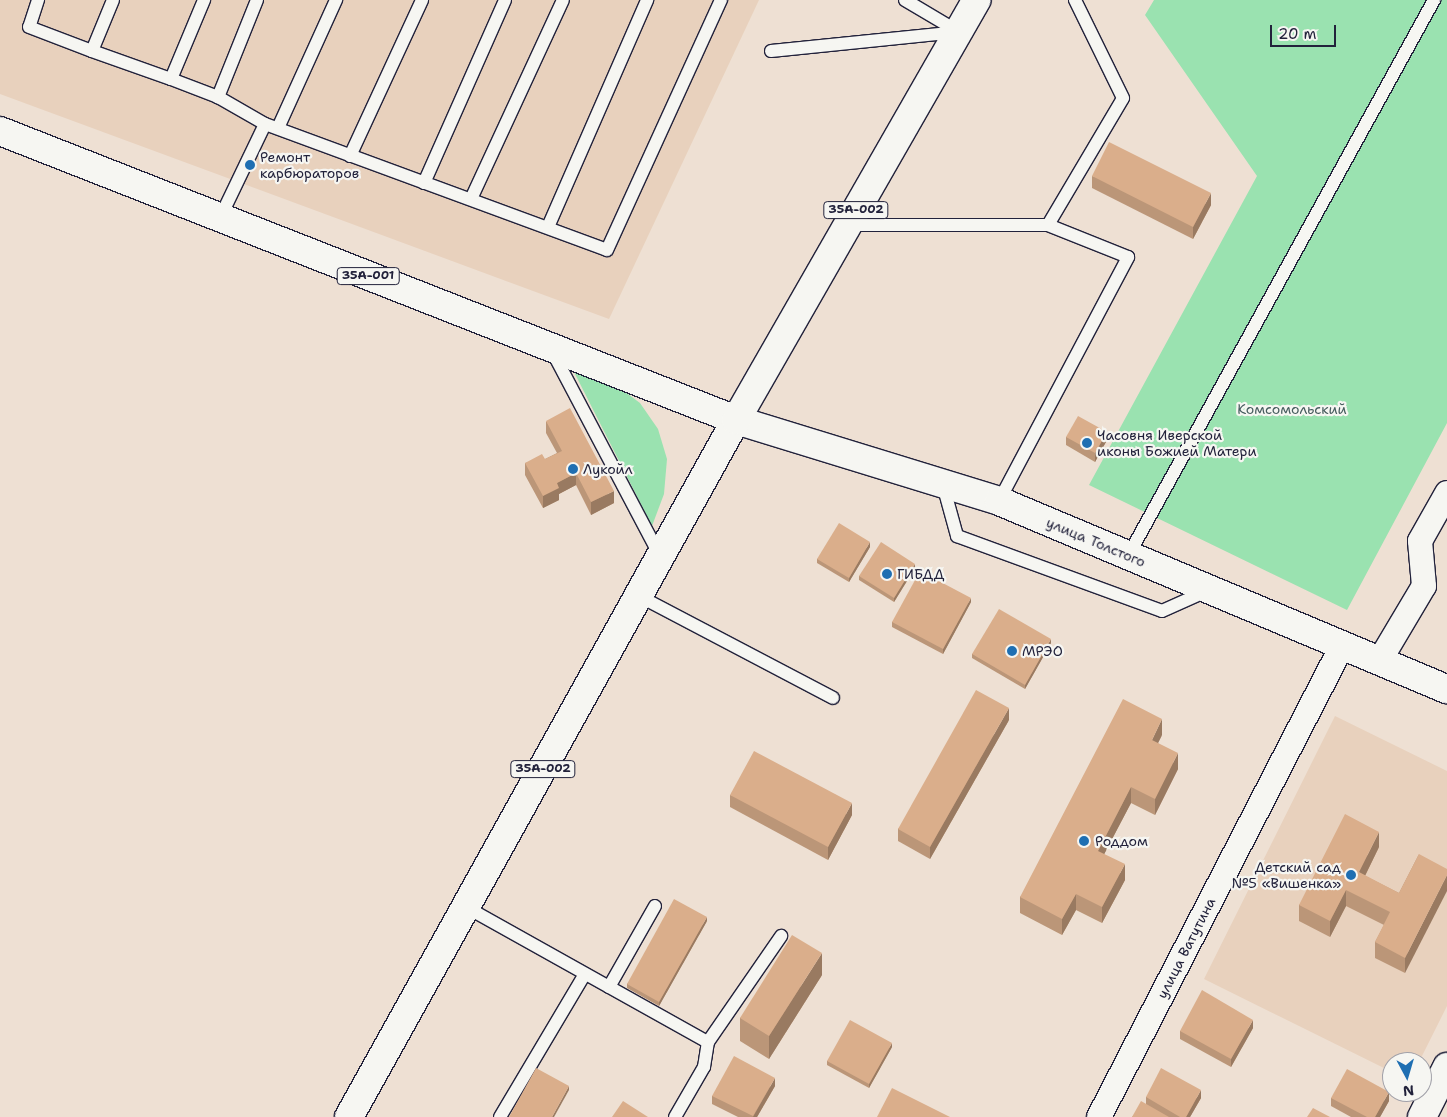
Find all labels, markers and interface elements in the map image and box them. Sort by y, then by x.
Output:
scale bar [1272,15,1338,47]
text: 20 m [1278,24,1317,44]
place label: Ремонт карбюраторов [260,149,359,182]
marker: Ремонт карбюраторов [244,159,256,171]
road number: 35А-002 [822,200,890,220]
road number: 35А-001 [336,266,400,286]
park label: Комсомольский [1237,401,1347,417]
place label: Часовня Иверской иконы Божией Матери [1097,427,1257,460]
marker: Часовня Иверской иконы Божией Матери [1081,437,1093,449]
place label: Лукойл [583,461,633,477]
marker: Лукойл [567,463,579,475]
street label: улица Толстого [1044,514,1148,570]
place label: ГИБДД [897,566,944,582]
marker: ГИБДД [881,568,893,580]
place label: МРЭО [1022,643,1063,659]
marker: МРЭО [1006,645,1018,657]
road number: 35А-002 [509,760,577,779]
place label: Роддом [1095,833,1148,849]
marker: Роддом [1077,834,1091,848]
place label: Детский сад №5 «Вишенка» [1231,859,1341,892]
marker: Детский сад №5 «Вишенка» [1345,869,1357,881]
street label: улица Ватутина [1153,895,1219,1001]
north arrow [1382,1052,1432,1102]
text: N [1402,1081,1415,1100]

